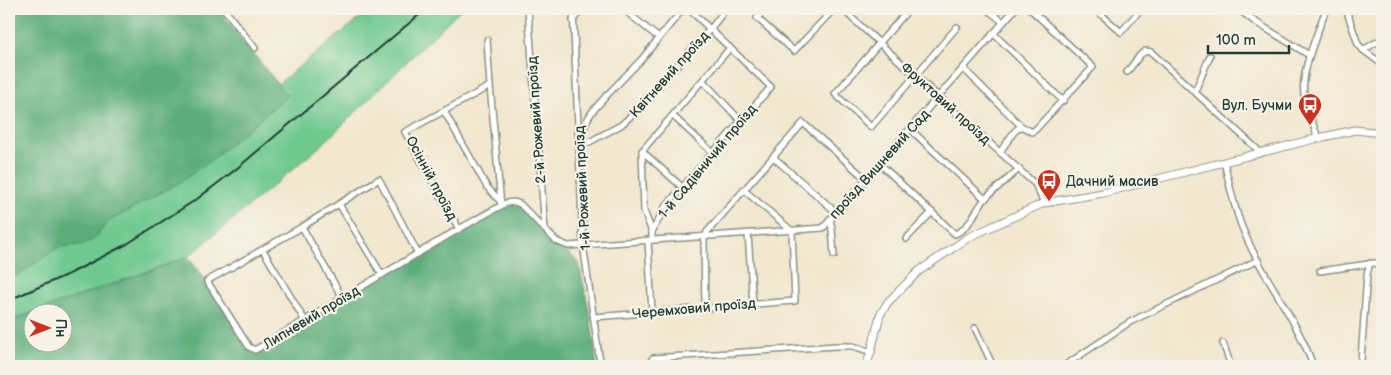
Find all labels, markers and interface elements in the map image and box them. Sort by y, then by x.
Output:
scale bar [1208,22,1290,54]
street label: Квітневий проїзд [626,27,713,121]
text: 100 m [1216,31,1256,50]
street label: 2-й Рожевий проїзд [524,55,549,184]
street label: Фруктовий проїзд [897,59,994,148]
bus stop icon: Вул. Бучми [1297,92,1323,126]
place label: Вул. Бучми [1222,97,1292,114]
street label: 1-й Садівничий проїзд [655,100,760,222]
street label: проїзд Вишневий Сад [826,106,934,223]
street label: 1-й Рожевий проїзд [571,125,594,251]
street label: Осінній проїзд [402,133,461,224]
bus stop icon: Дачний масив [1036,168,1062,202]
place label: Дачний масив [1066,173,1159,190]
street label: Липневий проїзд [259,282,363,353]
street label: Черемховий проїзд [631,295,757,322]
north arrow [22,302,72,352]
text: Пн [52,319,69,337]

